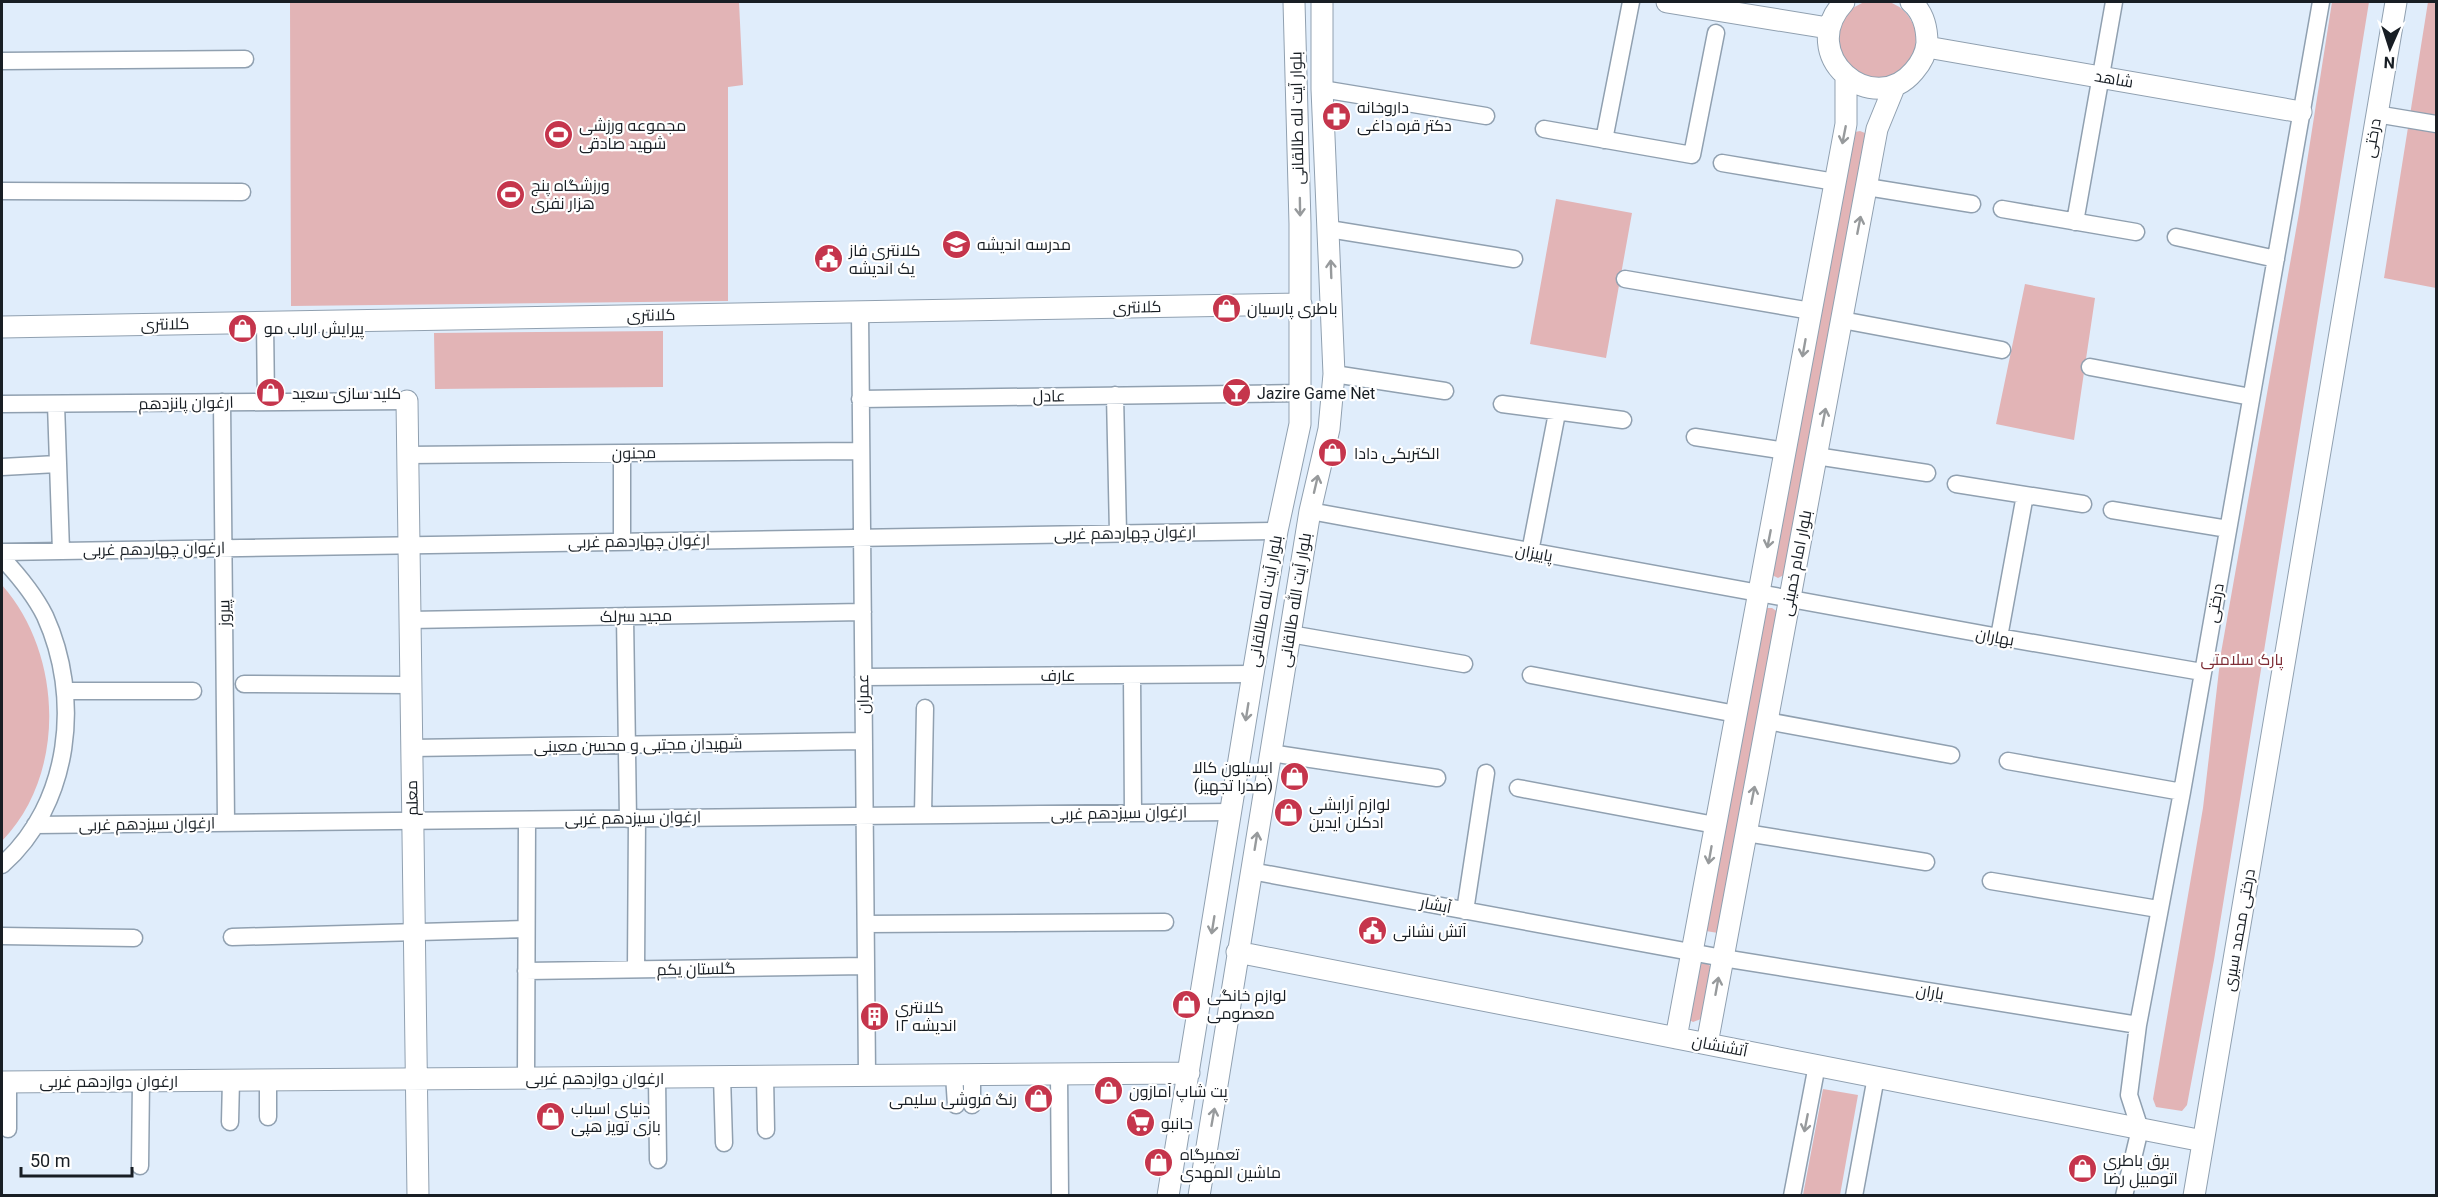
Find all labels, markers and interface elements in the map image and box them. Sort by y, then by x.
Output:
north arrow [2360,18,2420,78]
street label: بلوار آیت لله طالقانی [1286,51,1309,185]
text: N [2383,53,2395,72]
street label: شاهد [2093,66,2135,92]
place label: داروخانه دکتر قره داغی [1357,98,1452,136]
pharmacy icon: داروخانه دکتر قره داغی [1320,100,1352,132]
place label: مجموعه ورزشی شهید صادقی [579,116,686,154]
street label: درختی [2359,117,2386,159]
sports icon: مجموعه ورزشی شهید صادقی [542,118,574,150]
one-way arrow [1838,125,1849,144]
place label: ورزشگاه پنج هزار نفری [531,176,610,214]
sports icon: ورزشگاه پنج هزار نفری [494,178,526,210]
one-way arrow [1294,196,1305,216]
one-way arrow [1854,216,1865,236]
school or university icon: مدرسه اندیشه [940,228,972,260]
place label: مدرسه اندیشه [977,235,1071,254]
place label: کلانتری فاز یک اندیشه [848,241,920,278]
public building icon: کلانتری فاز یک اندیشه [812,243,844,275]
one-way arrow [1325,260,1336,280]
shop icon: باطری پارسيان [1210,292,1242,324]
street label: کلانتری [1112,297,1162,318]
place label: باطری پارسيان [1247,299,1338,320]
street label: کلانتری [626,305,676,326]
shop icon: پیرایش ارباب مو [227,312,259,344]
street label: کلانتری [140,314,190,335]
place label: پیرایش ارباب مو [264,319,365,340]
one-way arrow [1799,337,1810,357]
shop icon: کلید سازی سعید [255,377,287,409]
bar icon: Jazire Game Net [1220,377,1252,409]
place label: کلید سازی سعید [292,384,401,404]
place label: Jazire Game Net [1257,384,1375,403]
street label: عادل [1033,386,1065,407]
street label: ارغوان پانزدهم [138,393,234,415]
one-way arrow [1819,408,1830,427]
shop icon: الکتریکی دادا [1317,437,1349,469]
street label: مجنون [612,443,656,464]
place label: الکتریکی دادا [1354,444,1440,464]
one-way arrow [1311,474,1323,493]
street label: بلوار امام خمینی [1776,508,1818,618]
street label: ارغوان چهاردهم غربی [1054,522,1196,546]
one-way arrow [1763,529,1774,549]
street label: ارغوان چهاردهم غربی [568,530,710,554]
street label: بلوار آیت الله طالقانی [1274,531,1316,669]
street label: بلوار آیت لله طالقانی [1244,534,1287,669]
street label: ارغوان چهاردهم غربی [83,538,225,562]
street label: پاییزان [1513,540,1555,568]
street label: درختی [2202,582,2229,624]
street label: پیروز [214,599,236,628]
street label: مجید سرلک [600,606,672,626]
street label: بهاران [1974,624,2016,651]
park label: پارک سلامتی [2201,650,2284,671]
street label: عارف [1041,666,1075,685]
street label: عمران [853,674,874,714]
one-way arrow [1241,702,1252,721]
street label: شهیدان مجتبی و محسن معینی [534,734,743,757]
place label: اپسیلون کالا (صدرا تجهیز) [1192,758,1273,796]
shop icon: اپسیلون کالا (صدرا تجهیز) [1278,760,1310,792]
street label: معلم [402,780,424,816]
one-way arrow [1748,785,1759,805]
place label: لوازم آرایشی ادکلن ایدین [1309,795,1390,833]
shop icon: لوازم آرایشی ادکلن ایدین [1272,797,1304,829]
street label: ارغوان سیزدهم غربی [1051,802,1187,826]
street label: ارغوان سیزدهم غربی [565,807,701,831]
street label: ارغوان سیزدهم غربی [79,813,215,837]
one-way arrow [1250,832,1261,852]
one-way arrow [1704,845,1715,864]
street label: درختی محمد سیری [2219,867,2260,993]
street label: آبشار [1418,893,1454,917]
one-way arrow [1207,915,1218,935]
public building icon: آتش نشانی [1356,915,1388,947]
place label: آتش نشانی [1393,922,1467,942]
street label: گلستان یکم [656,959,736,981]
one-way arrow [1712,977,1723,997]
street label: باران [1914,980,1945,1005]
place label: لوازم خانگی معصومی [1207,986,1287,1024]
shop icon: لوازم خانگی معصومی [1170,988,1202,1020]
place label: کلانتری ۱۲ اندیشه [895,998,957,1035]
building icon: کلانتری ۱۲ اندیشه [858,1000,890,1032]
street label: آتشنشان [1690,1031,1750,1062]
street label: ارغوان دوازدهم غربی [526,1069,664,1090]
street label: ارغوان دوازدهم غربی [40,1072,178,1093]
shop icon: پت شاپ آمازون [1092,1075,1124,1107]
place label: پت شاپ آمازون [1129,1082,1228,1103]
shop icon: رنگ فروشی سلیمی [1022,1083,1054,1115]
place label: رنگ فروشی سلیمی [889,1090,1017,1110]
place label: دنیای اسباب بازی تویز هپی [571,1099,661,1137]
shop icon: دنیای اسباب بازی تویز هپی [534,1101,566,1133]
supermarket icon: جانبو [1124,1107,1156,1139]
one-way arrow [1208,1108,1219,1128]
one-way arrow [1800,1112,1811,1132]
place label: جانبو [1161,1114,1193,1133]
scale bar [21,1140,132,1178]
place label: تعمیرگاه ماشین المهدی [1180,1145,1281,1183]
shop icon: تعمیرگاه ماشین المهدی [1143,1147,1175,1179]
text: 50 m [30,1150,70,1171]
place label: برق باطری اتومبیل رضا [2103,1151,2178,1189]
shop icon: برق باطری اتومبیل رضا [2066,1153,2098,1185]

